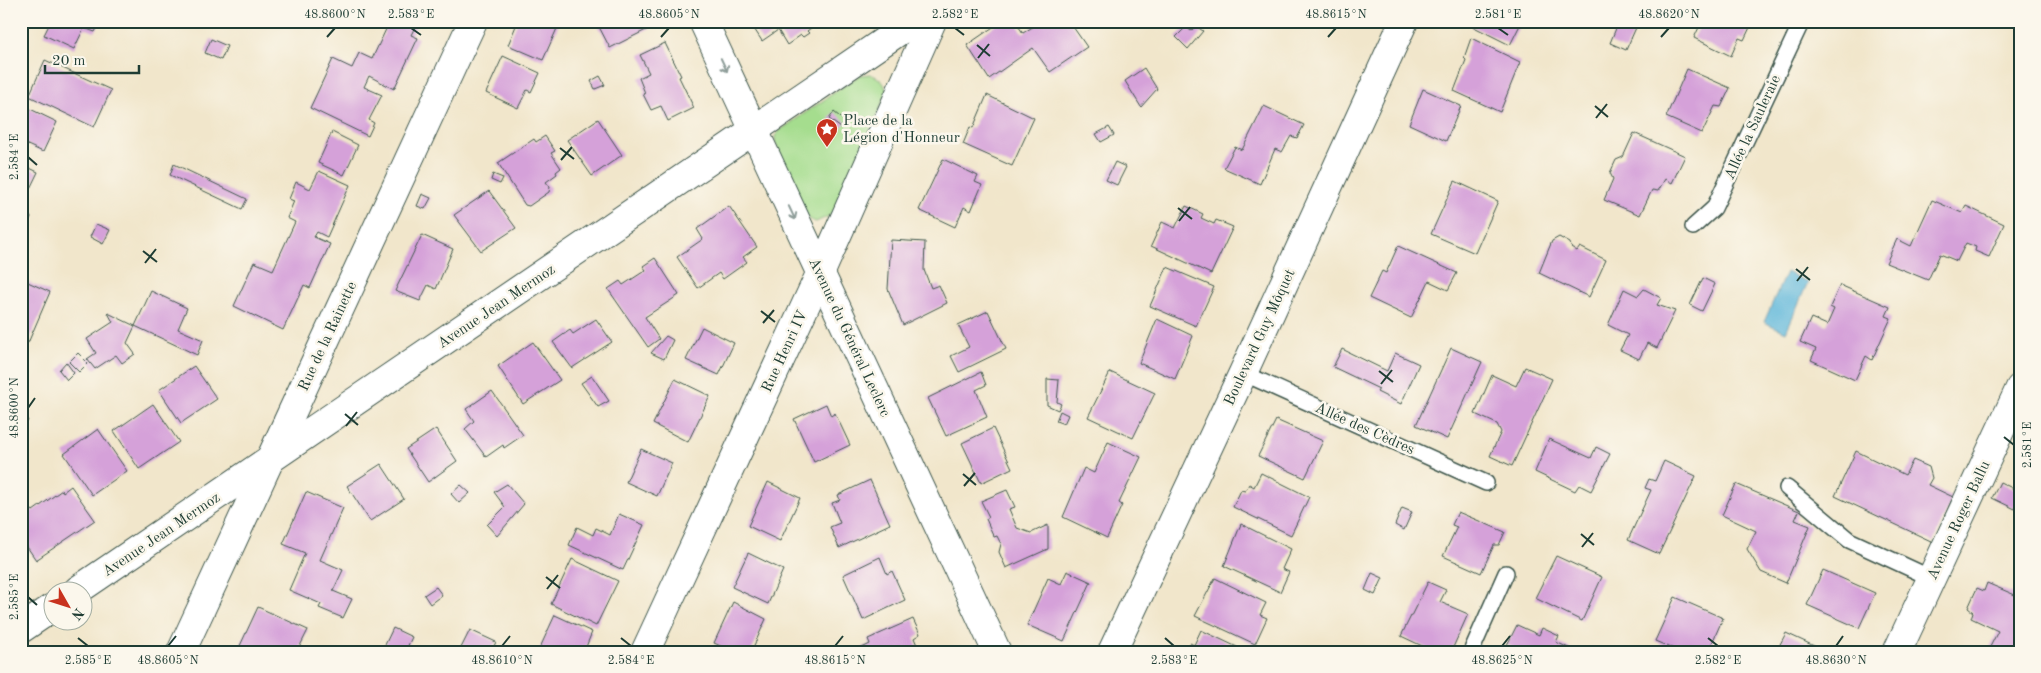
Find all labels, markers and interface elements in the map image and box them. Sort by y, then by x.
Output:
text: 2.583°E [388,8,434,21]
text: 48.8605°N [638,8,700,21]
text: 2.582°E [932,8,978,21]
text: 48.8615°N [1305,8,1367,21]
text: 2.581°E [1475,8,1521,21]
text: 48.8600°N [304,9,366,21]
text: 48.8620°N [1638,9,1700,21]
scale bar [45,42,139,74]
text: 20 m [52,54,86,69]
one-way arrow [720,57,729,72]
street label: Allée la Sauleraie [1723,73,1784,182]
place label: Place de la Légion d'Honneur [843,114,960,146]
place icon: Place de la Légion d'Honneur [815,117,839,148]
text: 2.584°E [8,134,21,180]
one-way arrow [788,205,798,220]
street label: Avenue du Général Leclerc [805,256,892,420]
street label: Avenue Jean Mermoz [435,262,558,352]
street label: Boulevard Guy Môquet [1222,267,1299,408]
street label: Rue de la Rainette [296,279,360,394]
street label: Rue Henri IV [760,308,811,395]
text: 48.8600°N [9,377,21,439]
street label: Allée des Cèdres [1312,401,1416,458]
text: 2.581°E [2021,422,2034,468]
street label: Avenue Roger Ballu [1925,459,1993,582]
street label: Avenue Jean Mermoz [100,490,223,580]
text: 2.585°E [8,574,21,620]
north arrow [42,580,92,630]
text: N [68,605,86,622]
text: 2.585°E [65,654,111,667]
text: 48.8605°N [137,654,199,667]
text: 2.584°E [608,654,654,667]
text: 48.8615°N [804,654,866,667]
text: 2.583°E [1151,654,1197,667]
text: 48.8625°N [1471,654,1533,667]
text: 2.582°E [1695,654,1741,667]
text: 48.8610°N [471,655,533,667]
text: 48.8630°N [1805,655,1867,667]

